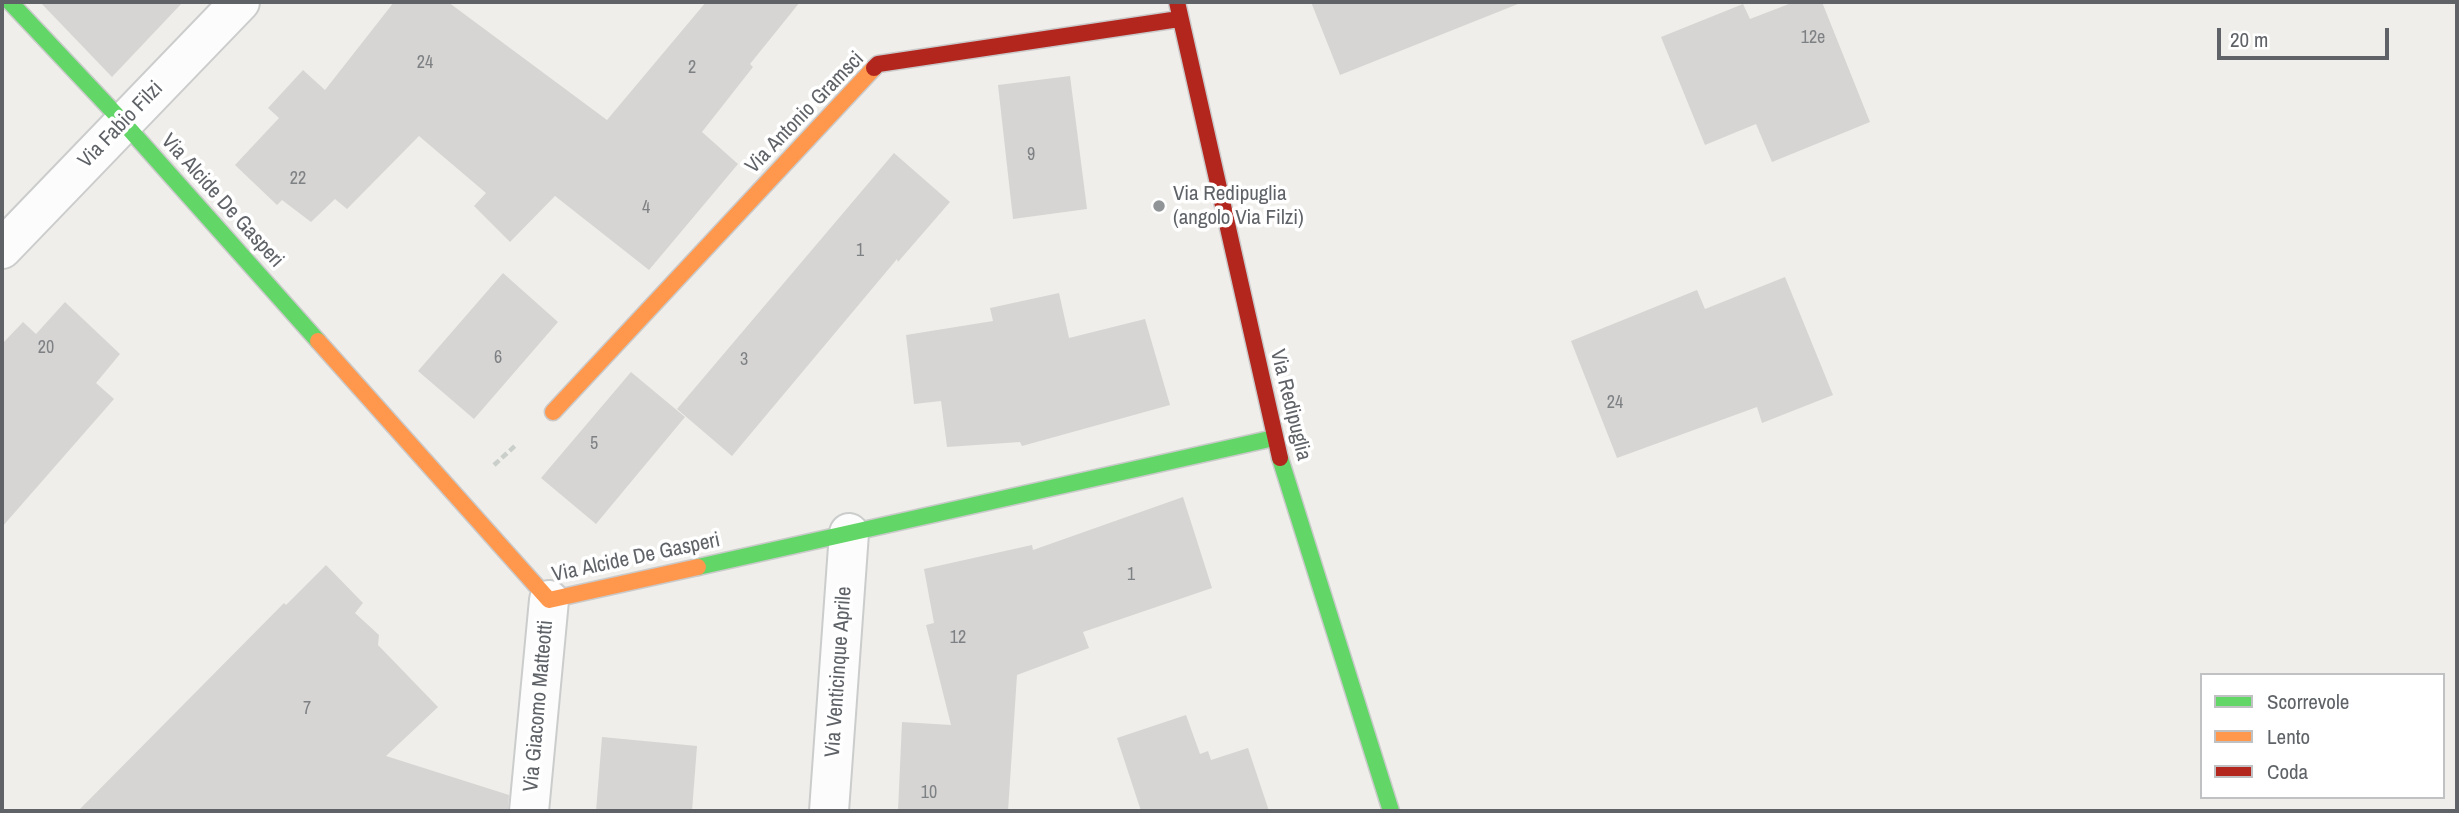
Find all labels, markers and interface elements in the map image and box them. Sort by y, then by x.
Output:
scale bar [2221,14,2392,58]
text: 20 m [2230,25,2268,54]
house number: 12e [1801,27,1825,49]
street label: Via Antonio Gramsci [741,47,869,179]
house number: 24 [417,52,433,74]
house number: 2 [688,57,696,79]
street label: Via Fabio Filzi [73,76,169,174]
street label: Via Alcide De Gasperi [155,129,289,273]
house number: 9 [1027,144,1035,166]
house number: 22 [290,168,306,190]
place label: Via Redipuglia (angolo Via Filzi) [1173,181,1304,231]
house number: 4 [642,197,650,219]
marker: Via Redipuglia (angolo Via Filzi) [1151,198,1167,214]
house number: 1 [856,240,864,262]
house number: 20 [38,337,54,359]
house number: 6 [494,347,502,369]
street label: Via Redipuglia [1264,347,1316,463]
house number: 3 [740,349,748,371]
house number: 24 [1607,392,1623,414]
house number: 5 [590,433,598,455]
street label: Via Alcide De Gasperi [550,528,722,588]
house number: 1 [1127,564,1135,586]
street label: Via Venticinque Aprile [820,586,858,758]
street label: Via Giacomo Matteotti [519,619,559,793]
house number: 12 [950,627,966,649]
legend [2200,673,2445,799]
text: Scorrevole [2267,687,2349,716]
house number: 7 [303,698,311,720]
text: Lento [2267,722,2310,751]
text: Coda [2267,757,2308,786]
house number: 10 [921,782,937,804]

